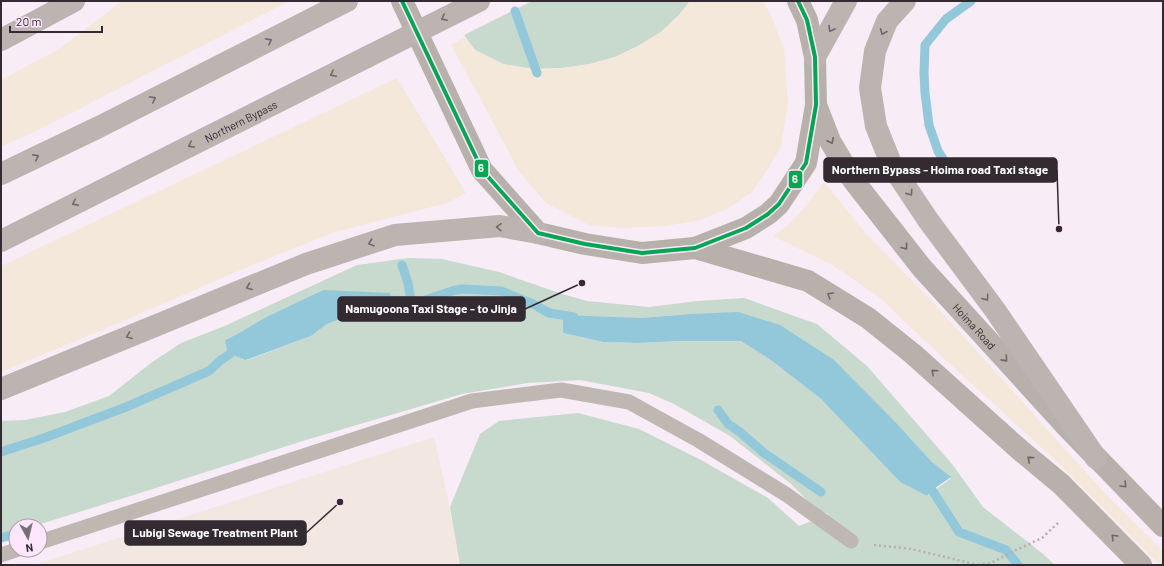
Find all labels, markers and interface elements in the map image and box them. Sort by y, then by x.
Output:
scale bar [10,8,102,34]
text: 20 m [16,14,42,28]
one-way arrow [441,14,449,21]
one-way arrow [828,25,835,32]
one-way arrow [879,29,887,36]
one-way arrow [264,38,272,45]
one-way arrow [329,70,337,77]
one-way arrow [148,97,156,104]
street label: Northern Bypass [202,97,279,144]
one-way arrow [826,137,834,144]
one-way arrow [188,140,196,148]
one-way arrow [32,154,39,162]
callout: Northern Bypass - Hoima road Taxi stage [824,158,1057,182]
line badge: 6 [474,159,489,178]
text: 6 [478,161,484,174]
text: Northern Bypass - Hoima road Taxi stage [832,162,1049,176]
line badge: 6 [788,170,803,189]
text: 6 [792,172,798,185]
one-way arrow [905,189,913,196]
one-way arrow [72,199,79,206]
one-way arrow [496,222,502,231]
one-way arrow [368,238,375,246]
one-way arrow [900,242,907,249]
one-way arrow [245,282,253,290]
one-way arrow [827,292,834,299]
one-way arrow [982,294,989,301]
callout: Namugoona Taxi Stage - to Jinja [338,297,525,321]
street label: Hoima Road [951,300,999,351]
text: Namugoona Taxi Stage - to Jinja [345,301,517,315]
one-way arrow [125,332,132,340]
one-way arrow [1000,354,1007,361]
one-way arrow [931,369,939,377]
one-way arrow [1028,456,1035,463]
one-way arrow [1119,480,1127,488]
north arrow [8,518,48,558]
callout: Lubigi Sewage Treatment Plant [125,521,306,545]
text: Lubigi Sewage Treatment Plant [132,525,298,539]
one-way arrow [1111,534,1118,542]
text: N [25,541,34,555]

